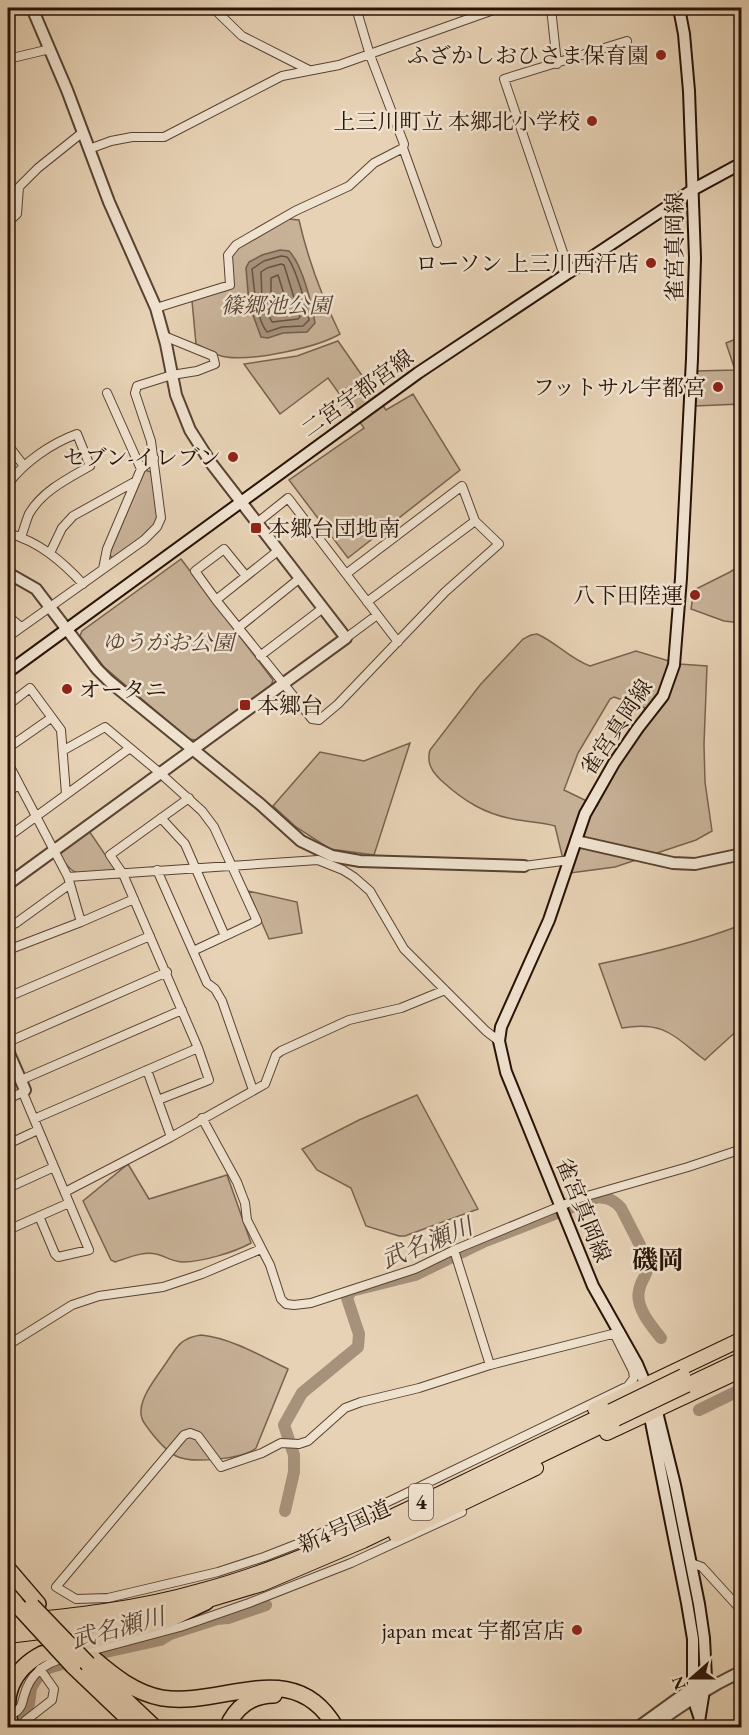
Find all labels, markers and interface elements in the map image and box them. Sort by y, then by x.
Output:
place label: ふざかしおひさま保育園 [407,41,649,70]
marker: ふざかしおひさま保育園 [654,48,668,62]
place label: 上三川町立 本郷北小学校 [334,107,580,136]
marker: 上三川町立 本郷北小学校 [585,114,599,128]
street label: 雀宮真岡線 [660,192,689,302]
place label: ローソン 上三川西汗店 [415,249,639,278]
marker: ローソン 上三川西汗店 [644,256,658,270]
park label: 篠郷池公園 [221,291,334,320]
street label: 二宮宇都宮線 [295,343,419,444]
place label: フットサル宇都宮 [533,373,706,402]
marker: フットサル宇都宮 [711,380,725,394]
place label: セブン-イレブン [63,443,221,472]
marker: セブン-イレブン [226,450,240,464]
place label: 本郷台団地南 [268,514,400,543]
marker: 本郷台団地南 [249,521,263,535]
place label: 八下田陸運 [573,581,683,610]
marker: 八下田陸運 [688,588,702,602]
park label: ゆうがお公園 [102,628,237,657]
street label: 雀宮真岡線 [574,674,659,781]
place label: オータニ [79,675,167,704]
marker: オータニ [60,682,74,696]
place label: 本郷台 [257,691,323,720]
marker: 本郷台 [238,698,252,712]
street label: 雀宮真岡線 [549,1154,618,1267]
water label: 武名瀬川 [377,1209,480,1275]
district label: 磯岡 [632,1243,684,1277]
road number: 4 [409,1484,433,1520]
street label: 新4号国道 [293,1493,395,1560]
water label: 武名瀬川 [67,1599,171,1655]
place label: japan meat 宇都宮店 [381,1616,565,1645]
marker: japan meat 宇都宮店 [570,1623,584,1637]
north arrow [662,1648,722,1708]
text: N [666,1673,691,1693]

